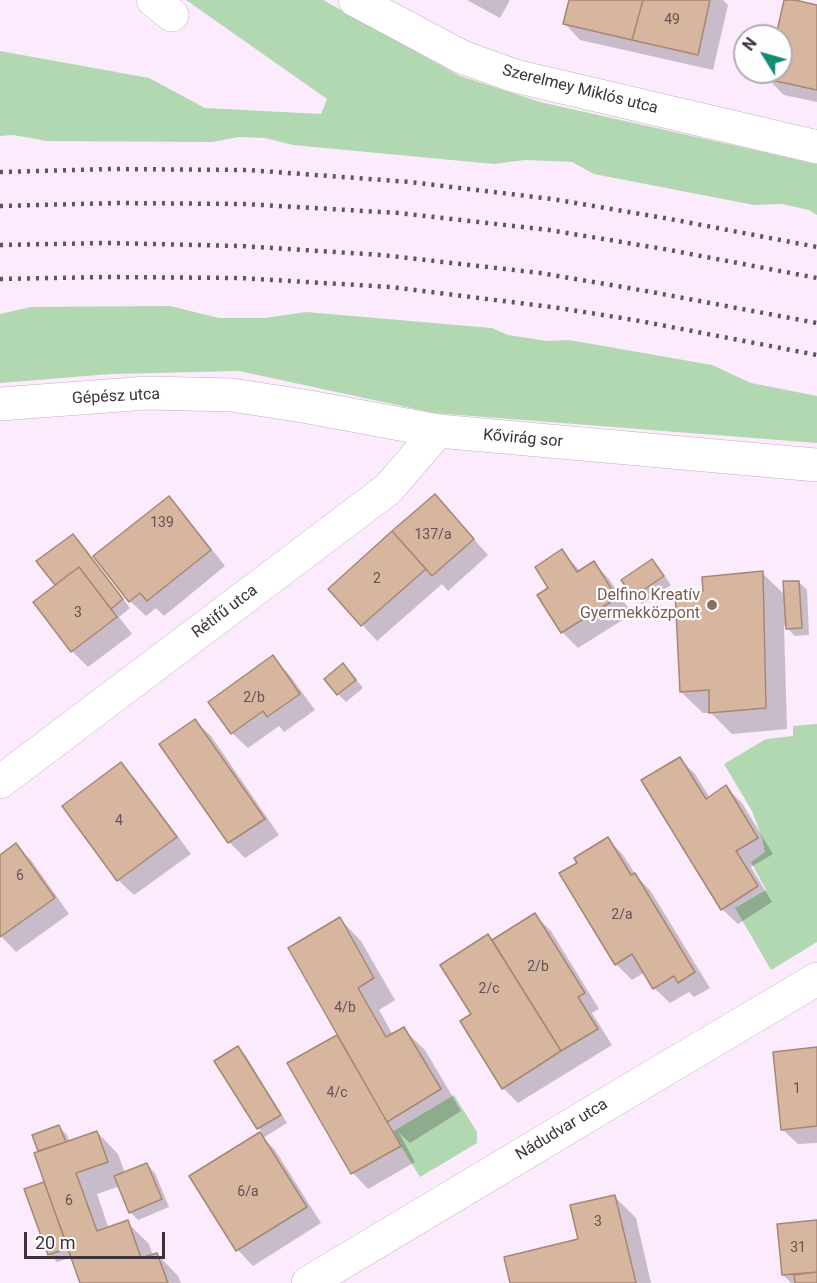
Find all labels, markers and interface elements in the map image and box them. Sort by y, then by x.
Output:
house number: 49 [664,12,680,28]
north arrow [733,24,793,84]
text: N [739,34,761,54]
street label: Szerelmey Miklós utca [500,61,660,119]
street label: Gépész utca [71,385,161,409]
street label: Kővirág sor [482,426,564,452]
house number: 139 [150,515,174,531]
house number: 137/a [415,527,451,543]
house number: 2 [373,571,381,587]
street label: Rétifű utca [188,581,262,643]
place label: Delfino Kreatív Gyermekközpont [580,586,700,624]
marker: Delfino Kreatív Gyermekközpont [705,598,719,612]
house number: 3 [74,605,82,621]
house number: 2/b [243,690,265,706]
house number: 4 [115,813,123,829]
house number: 6 [16,868,24,884]
house number: 2/a [611,907,633,923]
house number: 2/b [527,959,549,975]
house number: 2/c [479,981,499,997]
house number: 4/b [334,1000,356,1016]
house number: 1 [793,1081,801,1097]
house number: 4/c [327,1085,347,1101]
street label: Nádudvar utca [513,1095,611,1165]
house number: 6/a [237,1184,259,1200]
house number: 6 [65,1193,73,1209]
house number: 3 [594,1214,602,1230]
scale bar [27,1220,168,1258]
text: 20 m [35,1232,75,1253]
house number: 31 [790,1240,806,1256]

